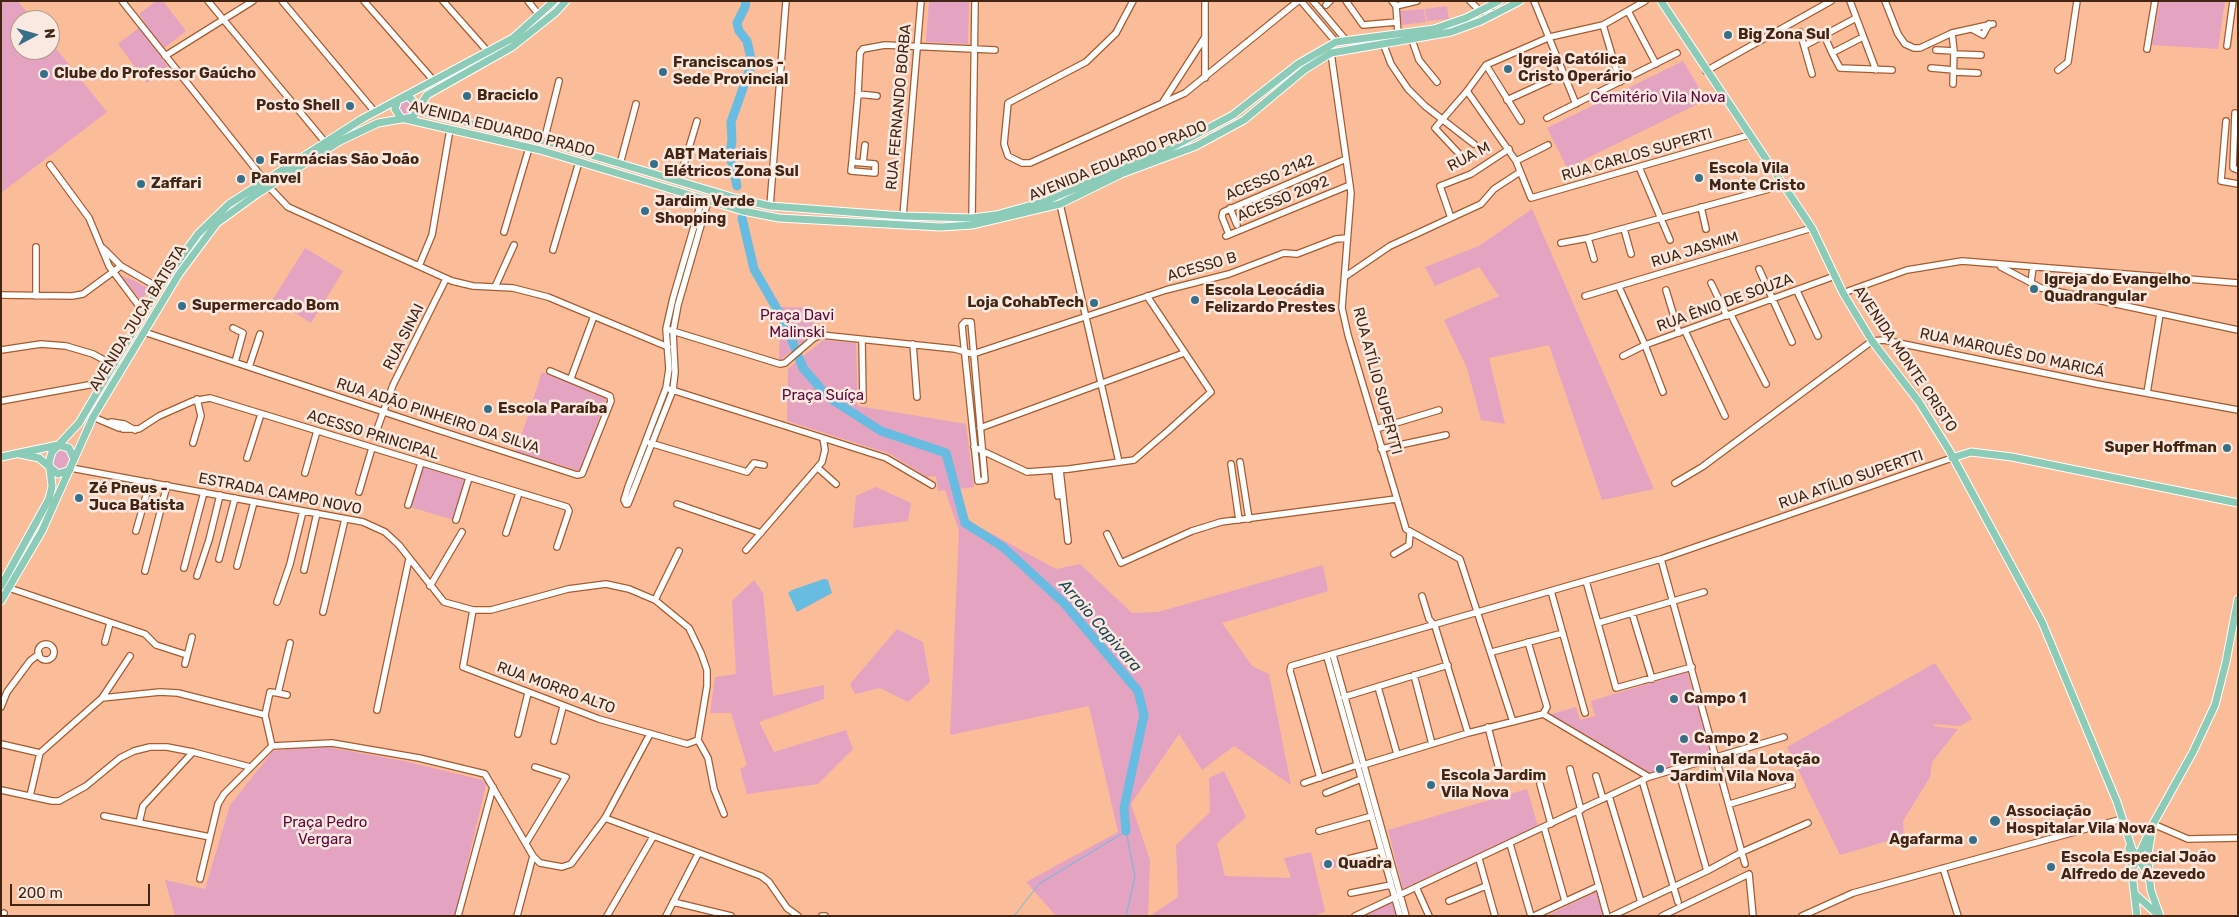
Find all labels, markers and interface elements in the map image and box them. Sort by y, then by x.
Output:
north arrow [10,10,60,60]
street label: RUA FERNANDO BORBA [883,23,915,191]
place label: Big Zona Sul [1738,26,1830,44]
text: N [40,28,58,39]
marker: Big Zona Sul [1722,29,1734,41]
place label: Igreja Católica Cristo Operário [1518,51,1632,86]
place label: Franciscanos - Sede Provincial [673,54,788,89]
marker: Igreja Católica Cristo Operário [1502,63,1514,75]
place label: Clube do Professor Gaúcho [54,65,256,83]
marker: Franciscanos - Sede Provincial [657,66,669,78]
marker: Clube do Professor Gaúcho [38,68,50,80]
place label: Braciclo [477,87,539,105]
park label: Cemitério Vila Nova [1590,89,1726,107]
marker: Braciclo [461,90,473,102]
place label: Posto Shell [256,97,340,115]
street label: AVENIDA EDUARDO PRADO [407,97,597,161]
marker: Posto Shell [344,100,356,112]
street label: AVENIDA EDUARDO PRADO [1026,117,1210,205]
street label: RUA CARLOS SUPERTI [1559,125,1715,185]
street label: RUA M [1445,138,1493,176]
place label: ABT Materiais Elétricos Zona Sul [664,146,799,181]
place label: Farmácias São João [270,151,419,169]
street label: ACESSO 2142 [1223,151,1317,205]
marker: Farmácias São João [254,154,266,166]
marker: ABT Materiais Elétricos Zona Sul [648,158,660,170]
place label: Escola Vila Monte Cristo [1709,160,1805,195]
place label: Panvel [251,170,301,188]
street label: ACESSO 2092 [1234,172,1332,226]
marker: Escola Vila Monte Cristo [1693,172,1705,184]
marker: Panvel [235,173,247,185]
place label: Zaffari [151,175,201,193]
marker: Zaffari [135,178,147,190]
place label: Jardim Verde Shopping [655,193,755,228]
marker: Jardim Verde Shopping [639,205,651,217]
street label: RUA JASMIM [1649,228,1741,272]
street label: AVENIDA JUCA BATISTA [86,242,190,394]
street label: ACESSO B [1165,249,1239,285]
street label: RUA ÊNIO DE SOUZA [1655,270,1795,336]
place label: Igreja do Evangelho Quadrangular [2044,271,2191,306]
place label: Escola Leocádia Felizardo Prestes [1205,282,1336,317]
street label: AVENIDA MONTE CRISTO [1849,283,1961,435]
marker: Igreja do Evangelho Quadrangular [2028,283,2040,295]
place label: Loja CohabTech [967,294,1084,312]
marker: Escola Leocádia Felizardo Prestes [1189,294,1201,306]
place label: Supermercado Bom [192,297,339,315]
marker: Loja CohabTech [1088,297,1100,309]
marker: Supermercado Bom [176,300,188,312]
street label: RUA SINAI [380,301,428,373]
street label: RUA ATÍLIO SUPERTTI [1349,305,1405,457]
park label: Praça Davi Malinski [760,307,834,342]
street label: RUA MARQUÊS DO MARICÁ [1918,325,2106,381]
street label: RUA ADÃO PINHEIRO DA SILVA [334,375,542,457]
park label: Praça Suíça [782,387,864,405]
place label: Escola Paraíba [498,400,607,418]
marker: Escola Paraíba [482,403,494,415]
street label: ACESSO PRINCIPAL [305,406,441,464]
place label: Super Hoffman [2104,439,2217,457]
marker: Super Hoffman [2221,442,2233,454]
street label: RUA ATÍLIO SUPERTTI [1776,447,1926,513]
street label: ESTRADA CAMPO NOVO [197,469,363,519]
place label: Zé Pneus - Juca Batista [89,480,184,515]
marker: Zé Pneus - Juca Batista [73,492,85,504]
water label: Arroio Capivara [1055,576,1145,676]
street label: RUA MORRO ALTO [494,658,618,718]
place label: Campo 1 [1684,690,1746,708]
marker: Campo 1 [1668,693,1680,705]
place label: Campo 2 [1694,730,1759,748]
marker: Campo 2 [1678,733,1690,745]
place label: Terminal da Lotação Jardim Vila Nova [1670,751,1820,786]
marker: Terminal da Lotação Jardim Vila Nova [1654,763,1666,775]
place label: Escola Jardim Vila Nova [1441,767,1546,802]
marker: Escola Jardim Vila Nova [1425,779,1437,791]
place label: Associação Hospitalar Vila Nova [2006,803,2155,838]
park label: Praça Pedro Vergara [283,814,367,849]
marker: Associação Hospitalar Vila Nova [1988,814,2002,828]
place label: Agafarma [1889,831,1963,849]
marker: Agafarma [1967,834,1979,846]
place label: Escola Especial João Alfredo de Azevedo [2061,849,2216,884]
place label: Quadra [1338,855,1392,873]
marker: Quadra [1322,858,1334,870]
marker: Escola Especial João Alfredo de Azevedo [2045,861,2057,873]
scale bar [12,874,152,906]
text: 200 m [18,884,63,902]

